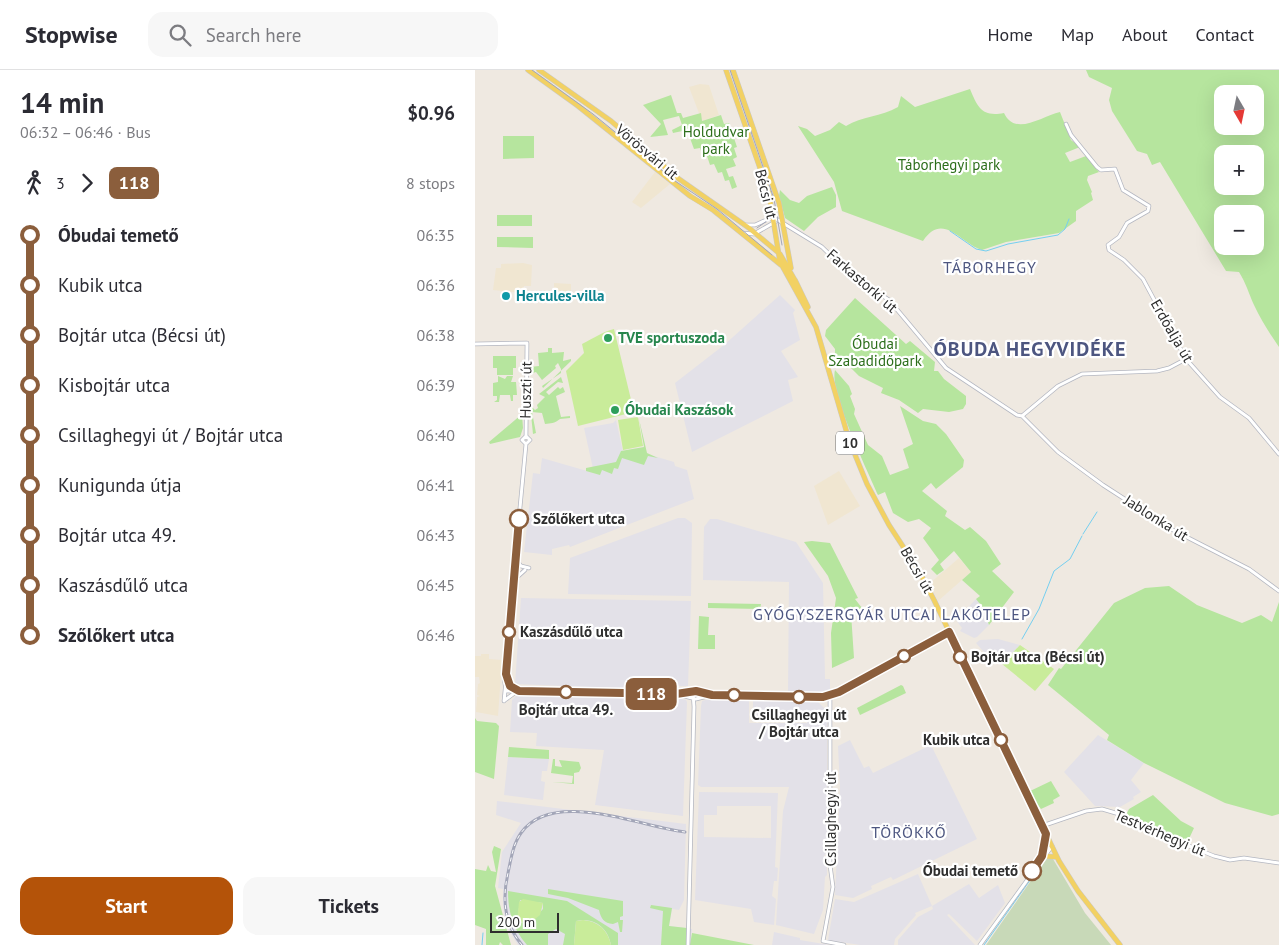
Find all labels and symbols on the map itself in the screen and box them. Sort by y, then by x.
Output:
north arrow [1214,85,1264,135]
street label: Vörösvári út [611,119,683,183]
park label: Holdudvar park [683,122,749,158]
park label: Táborhegyi park [898,155,1001,174]
street label: Bécsi út [751,167,782,221]
street label: Farkastorki út [823,245,902,317]
district label: TÁBORHEGY [943,257,1037,277]
place label: Hercules-villa [516,286,604,305]
marker: Hercules-villa [500,290,512,302]
street label: Erdőalja út [1147,296,1198,366]
place label: TVE sportuszoda [618,328,725,347]
marker: TVE sportuszoda [602,332,614,344]
park label: Óbudai Szabadidőpark [828,334,923,370]
district label: ÓBUDA HEGYVIDÉKE [933,336,1127,362]
street label: Huszti út [516,361,536,419]
place label: Óbudai Kaszások [625,400,734,419]
marker: Óbudai Kaszások [609,404,621,416]
road number: 10 [836,432,864,454]
street label: Jablonka út [1120,490,1192,545]
marker: Szőlőkert utca [509,509,529,529]
place label: Szőlőkert utca [533,509,625,528]
street label: Bécsi út [897,543,938,596]
district label: GYÓGYSZERGYÁR UTCAI LAKÓTELEP [753,604,1031,624]
place label: Kaszásdűlő utca [520,622,623,641]
marker: Kaszásdűlő utca [502,625,516,639]
place label: Bojtár utca (Bécsi út) [971,647,1105,666]
unlabelled marker [897,649,911,663]
marker: Bojtár utca (Bécsi út) [953,650,967,664]
line badge: 118 [622,678,680,710]
marker: Bojtár utca 49. [559,685,573,699]
unlabelled marker [727,688,741,702]
marker: Csillaghegyi út / Bojtár utca [792,690,806,704]
place label: Bojtár utca 49. [519,700,613,719]
place label: Csillaghegyi út / Bojtár utca [752,705,847,741]
place label: Kubik utca [923,730,990,749]
marker: Kubik utca [994,733,1008,747]
street label: Csillaghegyi út [821,772,840,866]
street label: Testvérhegyi út [1112,805,1209,860]
district label: TÖRÖKKŐ [871,822,947,842]
place label: Óbudai temető [923,861,1018,880]
marker: Óbudai temető [1022,861,1042,881]
scale bar [490,910,559,933]

